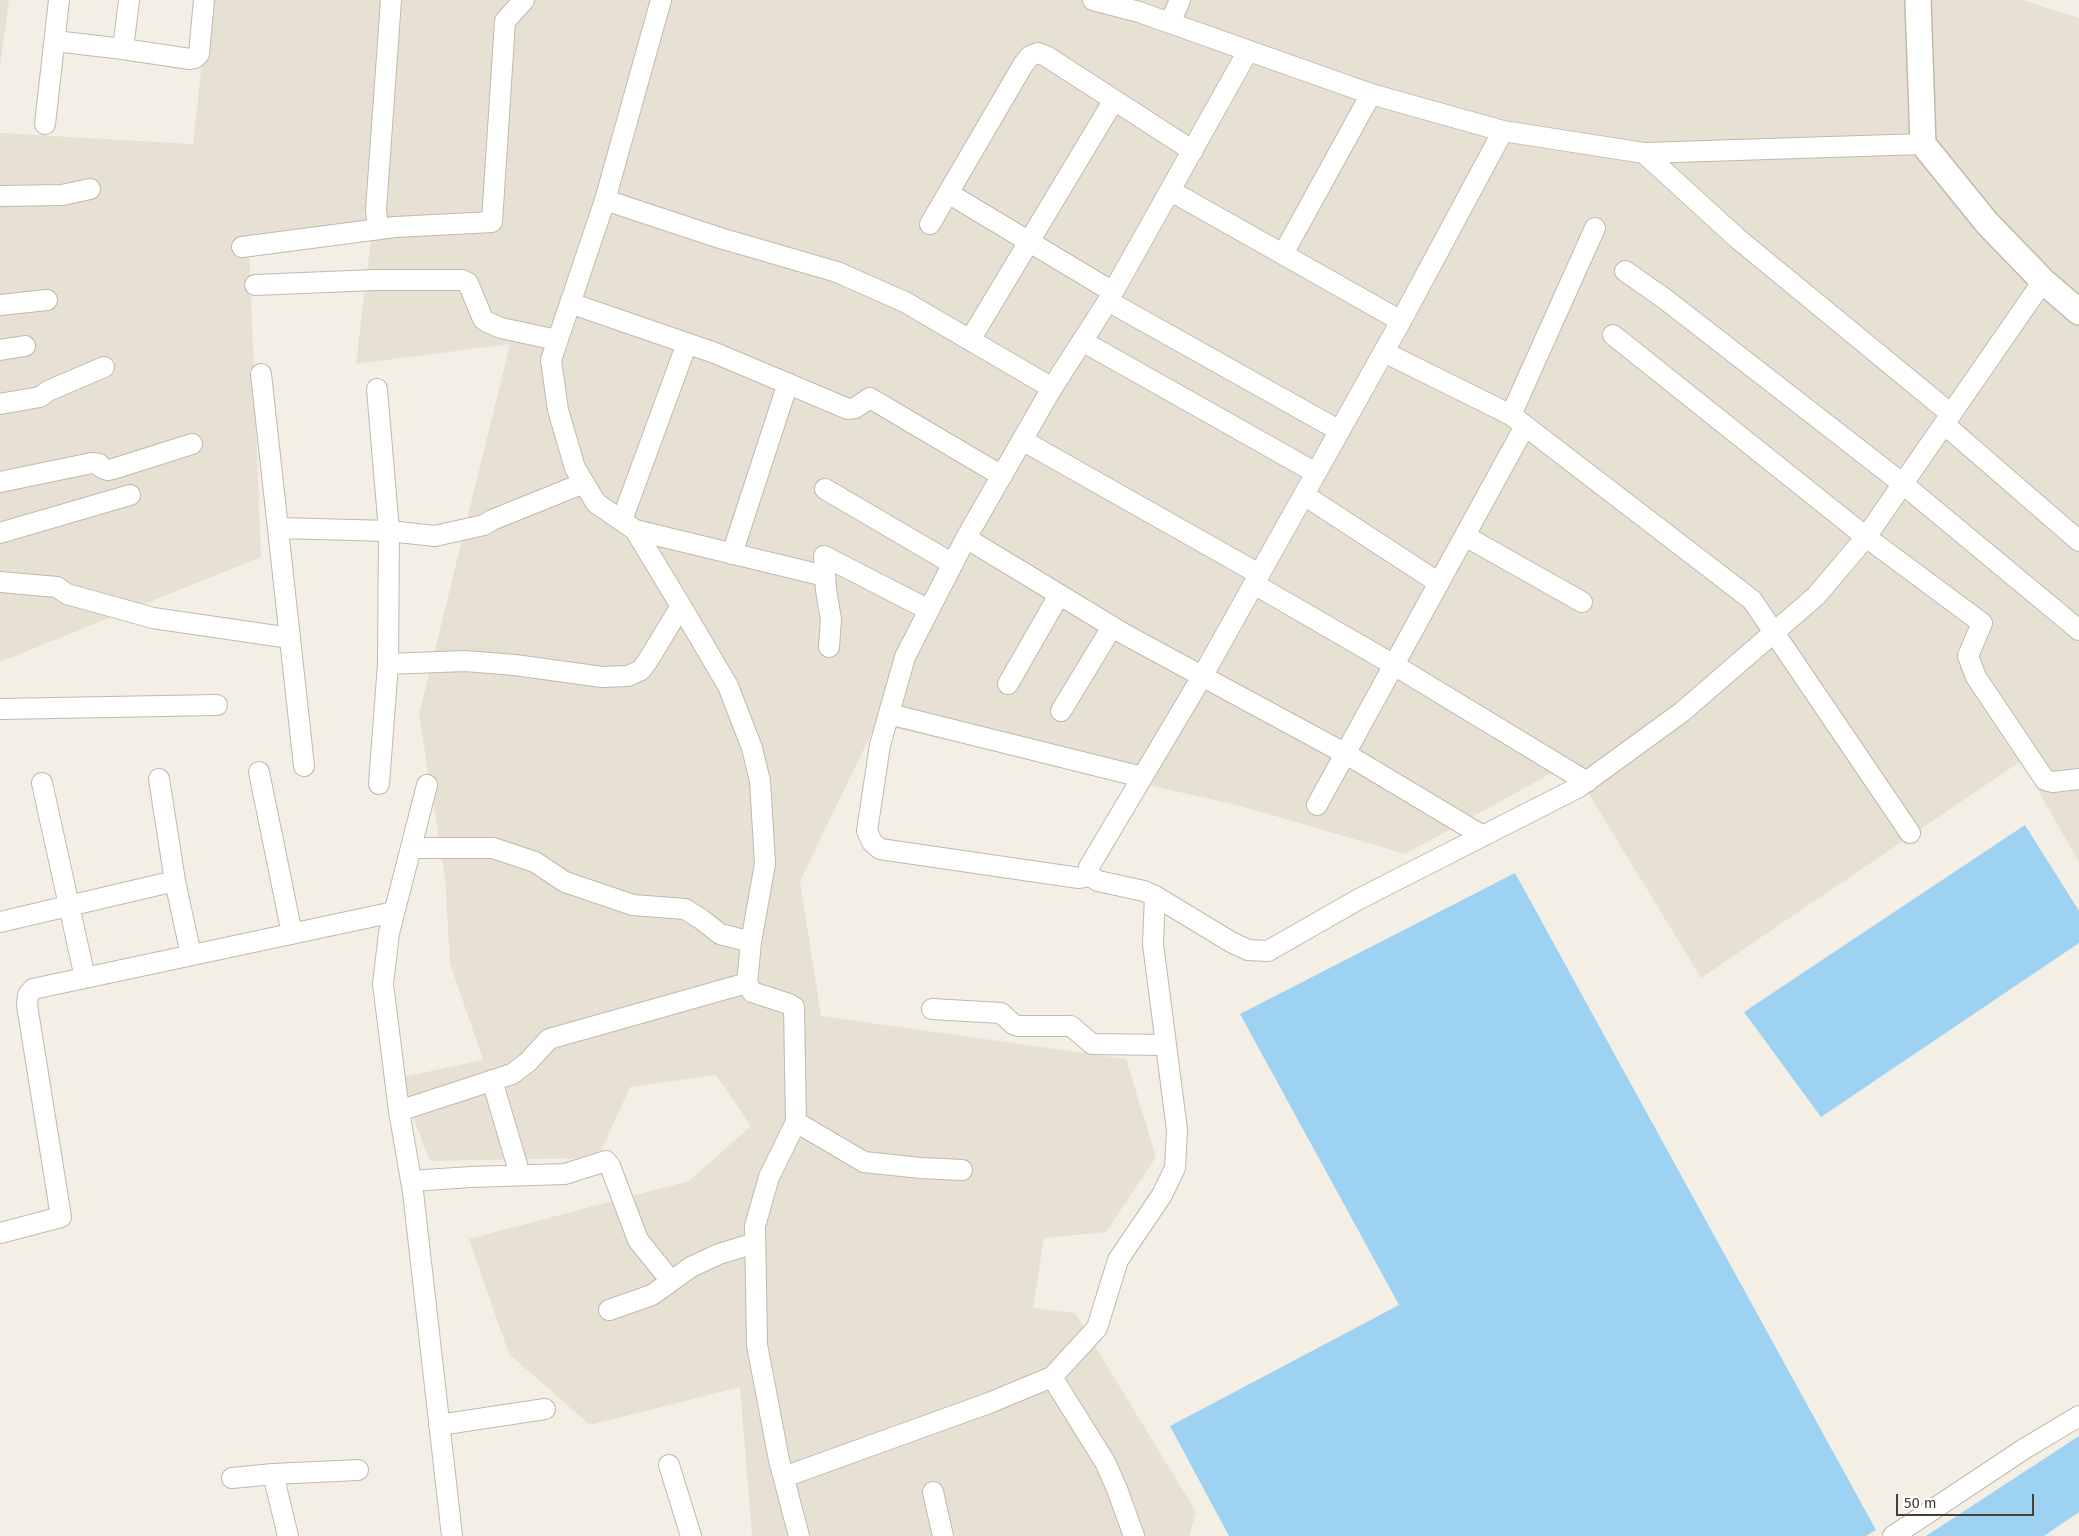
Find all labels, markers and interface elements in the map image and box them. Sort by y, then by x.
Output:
scale bar [1899,1484,2036,1516]
text: 50 m [1904,1494,1937,1512]

